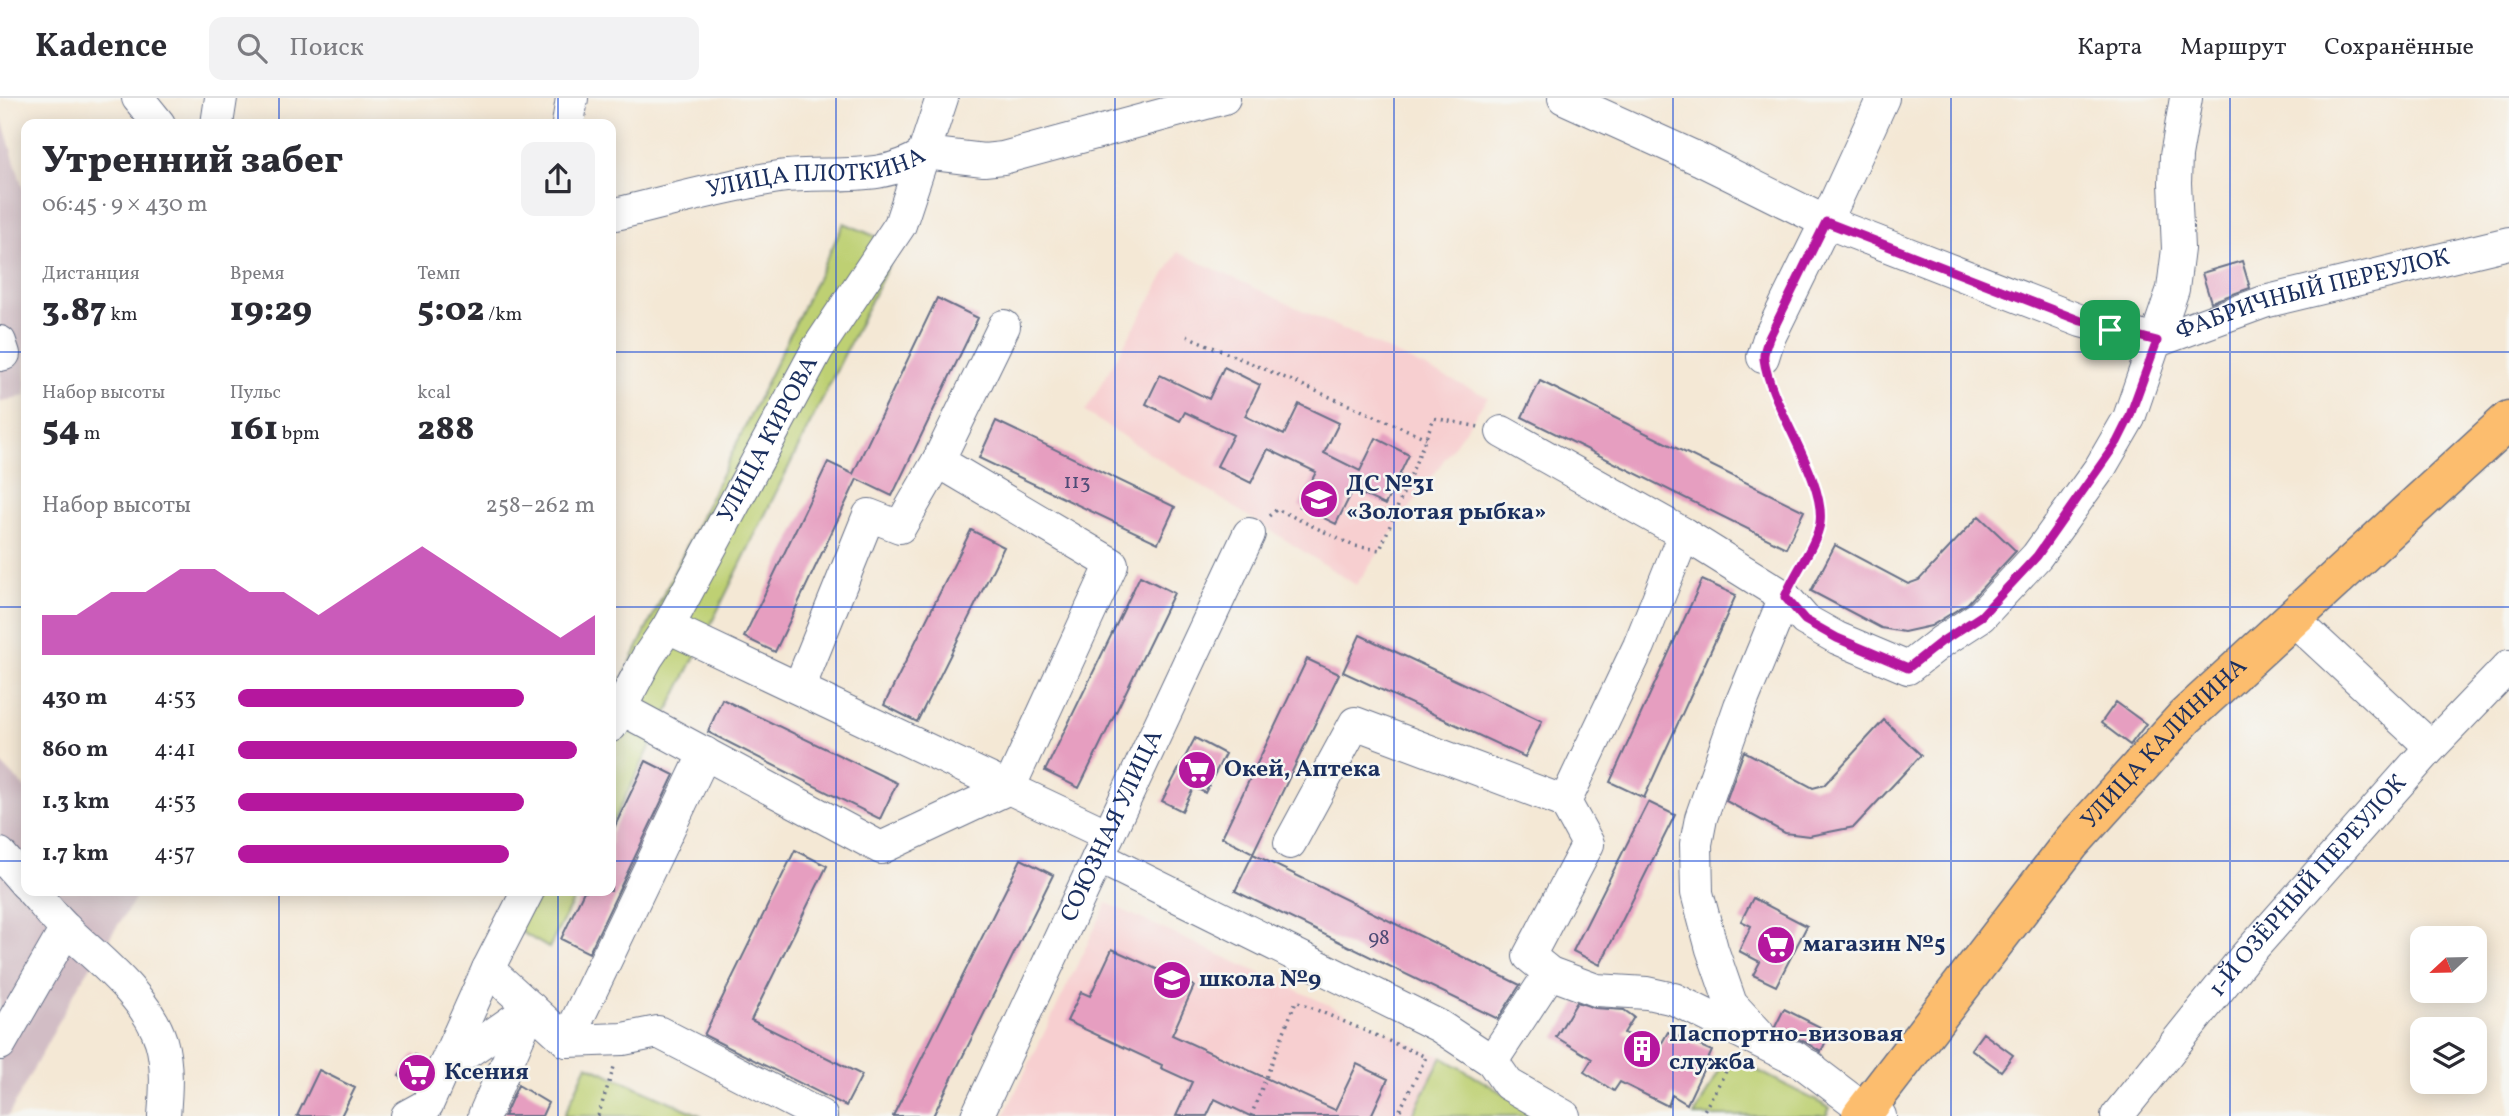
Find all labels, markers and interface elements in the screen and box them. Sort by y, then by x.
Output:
search box [209,17,699,80]
text: Kadence [35,25,167,71]
icon: search [233,29,271,67]
text: Поиск [289,30,364,66]
text: Карта [2077,31,2142,65]
text: Маршрут [2180,31,2286,65]
text: Сохранённые [2324,31,2474,65]
text: Утренний забег [42,136,343,189]
street label: УЛИЦА ПЛОТКИНА [703,140,933,208]
button: share [521,142,595,216]
text: 06:45 · 9 × 430 m [42,189,208,221]
street label: ФАБРИЧНЫЙ ПЕРЕУЛОК [2171,241,2453,350]
text: Дистанция [42,261,140,287]
text: Время [230,261,284,287]
text: Темп [417,261,460,287]
text: 3.87 [42,287,107,335]
text: 19:29 [230,287,312,335]
text: 5:02 [417,287,485,335]
pin [2080,300,2140,360]
text: km [107,302,138,328]
text: /km [485,302,522,328]
icon: arrive [2091,311,2129,349]
street label: УЛИЦА КИРОВА [710,350,827,529]
text: Набор высоты [42,380,165,406]
text: Пульс [230,380,281,406]
text: kcal [417,380,451,406]
text: 54 [42,406,80,454]
text: 161 [230,406,278,454]
text: 288 [417,406,475,454]
text: m [80,421,101,447]
text: bpm [278,421,320,447]
house number: 113 [1063,468,1091,497]
place label: ДС №31 «Золотая рыбка» [1346,468,1547,530]
school or university icon: ДС №31 «Золотая рыбка» [1298,478,1340,520]
text: Набор высоты [42,490,191,522]
text: 258–262 m [486,490,595,522]
street label: УЛИЦА КАЛИНИНА [2074,650,2255,837]
text: 430 m [42,682,108,714]
text: 4:53 [154,682,196,714]
street label: СОЮЗНАЯ УЛИЦА [1053,724,1172,928]
text: 860 m [42,734,108,766]
text: 4:41 [154,734,196,766]
supermarket icon: Окей, Аптека [1176,749,1218,791]
place label: Окей, Аптека [1224,753,1381,787]
street label: 1-Й ОЗЁРНЫЙ ПЕРЕУЛОК [2202,768,2415,1005]
text: 1.3 km [42,786,110,818]
text: 4:53 [154,786,196,818]
text: 1.7 km [42,838,109,870]
text: 4:57 [154,838,195,870]
house number: 98 [1368,924,1390,953]
supermarket icon: магазин №5 [1755,924,1797,966]
north arrow [2410,926,2487,1003]
map controls [2410,926,2487,1094]
place label: магазин №5 [1803,928,1946,962]
school or university icon: школа №9 [1151,959,1193,1001]
place label: школа №9 [1199,963,1321,997]
button: layers [2410,1017,2487,1094]
place label: Паспортно-визовая служба [1669,1018,1903,1080]
building icon: Паспортно-визовая служба [1621,1028,1663,1070]
supermarket icon: Ксения [396,1052,438,1094]
place label: Ксения [444,1056,529,1090]

